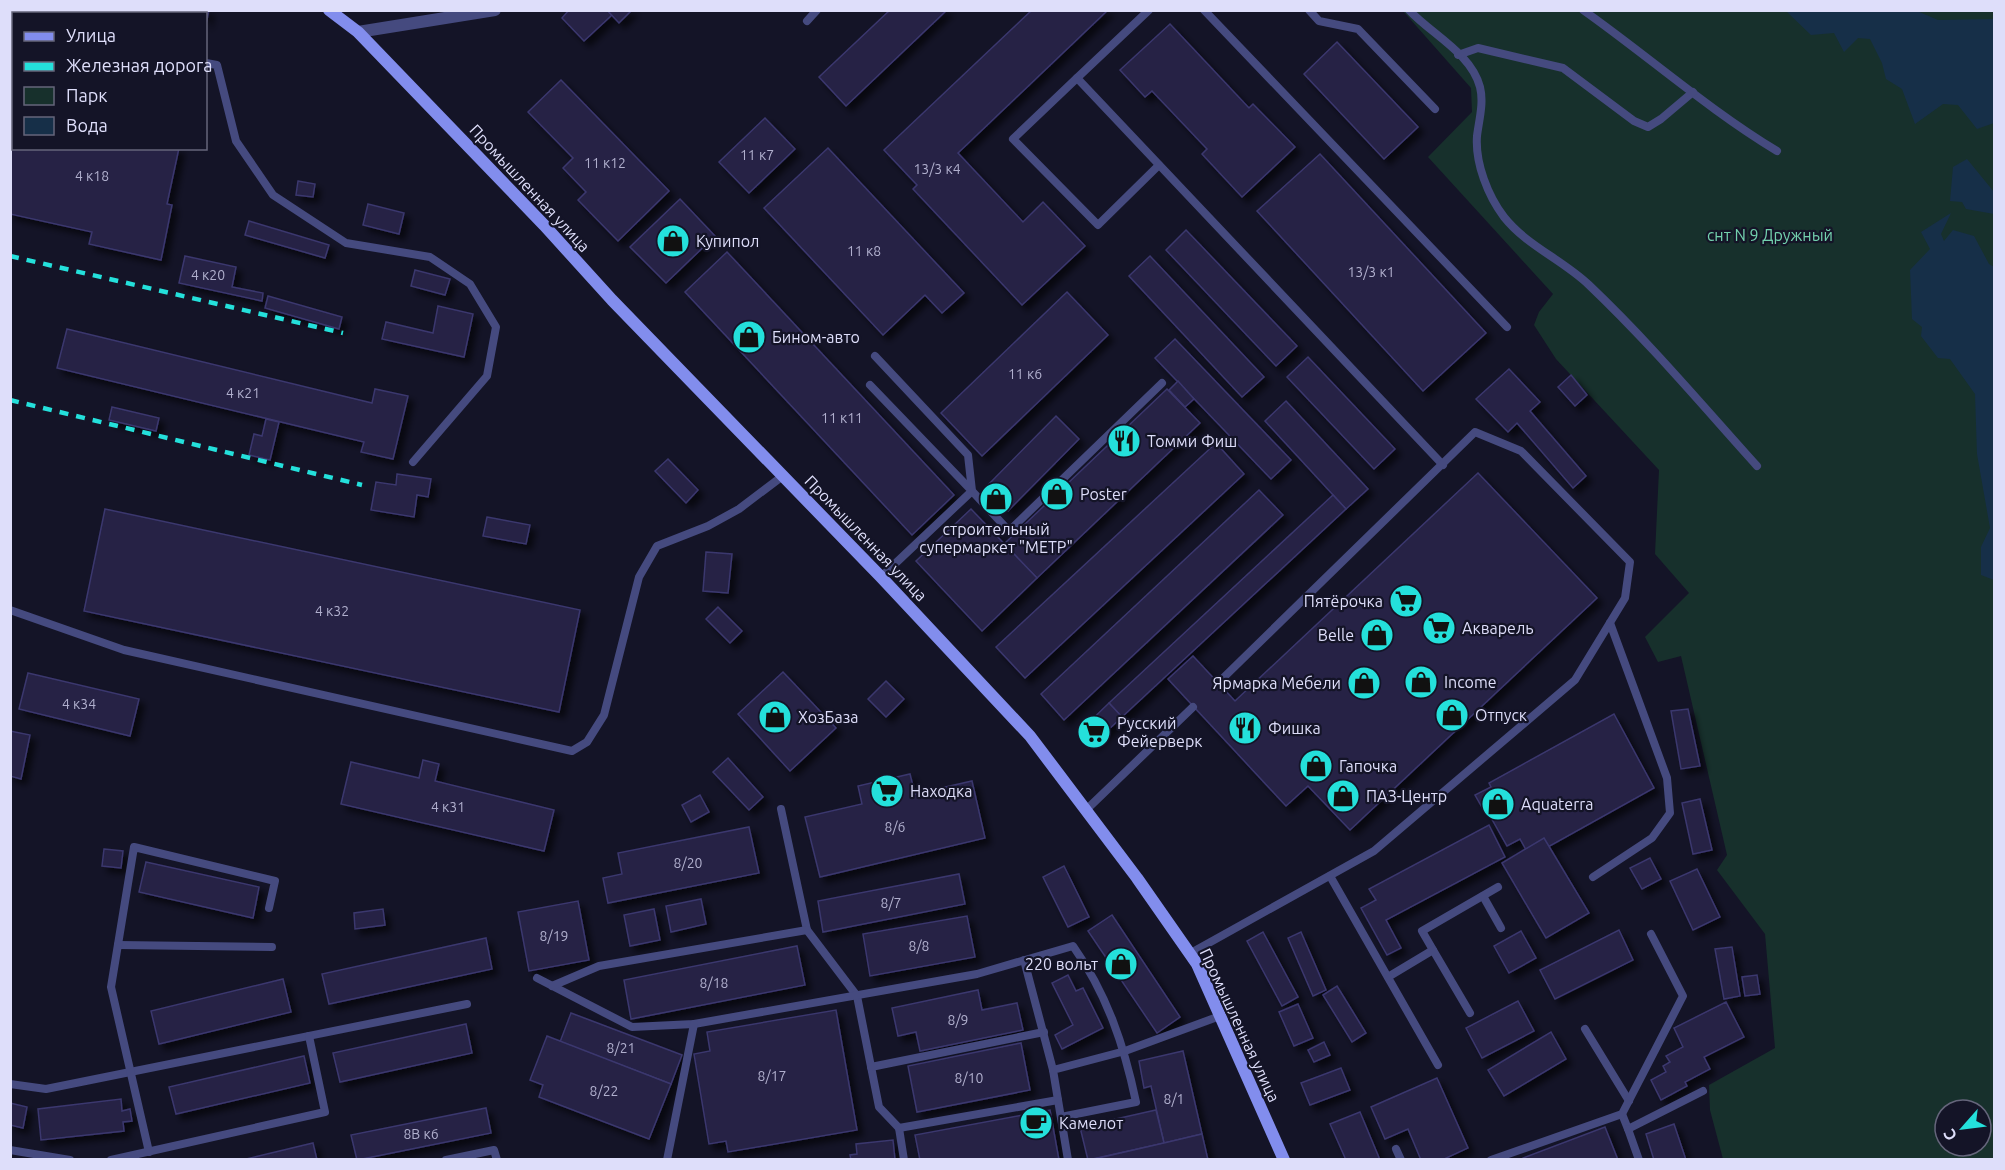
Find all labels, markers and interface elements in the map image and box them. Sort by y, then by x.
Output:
legend [12,12,207,150]
text: Улица [66,25,116,45]
text: Железная дорога [66,55,213,75]
text: Парк [66,85,107,105]
text: Вода [66,115,108,135]
street label: Промышленная улица [466,121,594,255]
house number: 11 к7 [740,147,774,163]
house number: 11 к12 [584,155,626,171]
house number: 13/3 к4 [913,161,961,177]
house number: 4 к18 [75,168,109,184]
shop icon: Купипол [655,223,691,259]
park label: снт N 9 Дружный [1707,226,1833,244]
place label: Купипол [696,232,759,250]
house number: 11 к8 [847,243,881,259]
house number: 13/3 к1 [1347,264,1395,280]
house number: 4 к20 [191,267,225,283]
shop icon: Бином-авто [731,319,767,355]
place label: Бином-авто [772,328,860,346]
house number: 11 к6 [1008,366,1042,382]
house number: 4 к21 [226,385,260,401]
house number: 11 к11 [821,410,863,426]
restaurant icon: Томми Фиш [1106,423,1142,459]
place label: Томми Фиш [1147,432,1237,450]
street label: Промышленная улица [801,472,931,604]
shop icon: Poster [1039,476,1075,512]
shop icon: строительный супермаркет "МЕТР" [978,481,1014,517]
place label: Poster [1080,485,1127,503]
place label: строительный супермаркет "МЕТР" [919,520,1073,556]
supermarket icon: Пятёрочка [1388,583,1424,619]
place label: Пятёрочка [1304,592,1383,610]
house number: 4 к32 [315,603,349,619]
supermarket icon: Акварель [1421,610,1457,646]
shop icon: Belle [1359,617,1395,653]
place label: Акварель [1462,619,1534,637]
place label: Belle [1318,626,1354,644]
shop icon: Income [1403,664,1439,700]
shop icon: Ярмарка Мебели [1346,665,1382,701]
place label: Income [1444,673,1497,691]
place label: Ярмарка Мебели [1213,674,1341,692]
house number: 4 к34 [62,696,96,712]
shop icon: Отпуск [1434,697,1470,733]
shop icon: ХозБаза [757,699,793,735]
place label: Отпуск [1475,706,1527,724]
place label: ХозБаза [798,708,859,726]
restaurant icon: Фишка [1227,710,1263,746]
supermarket icon: Русский Фейерверк [1076,714,1112,750]
place label: Русский Фейерверк [1117,714,1203,750]
place label: Фишка [1268,719,1321,737]
shop icon: Гапочка [1298,748,1334,784]
place label: Гапочка [1339,757,1397,775]
supermarket icon: Находка [869,773,905,809]
shop icon: ПАЗ-Центр [1325,778,1361,814]
place label: Находка [910,782,972,800]
shop icon: Aquaterra [1480,786,1516,822]
place label: ПАЗ-Центр [1366,787,1447,805]
place label: Aquaterra [1521,795,1594,813]
house number: 4 к31 [431,799,465,815]
house number: 8/6 [885,819,906,835]
house number: 8/20 [674,855,703,871]
house number: 8/7 [881,895,901,911]
house number: 8/19 [540,928,568,944]
house number: 8/8 [909,938,930,954]
street label: Промышленная улица [1196,945,1284,1105]
shop icon: 220 вольт [1103,946,1139,982]
place label: 220 вольт [1025,955,1098,973]
house number: 8/18 [700,975,729,991]
house number: 8/9 [948,1012,968,1028]
house number: 8/21 [607,1040,635,1056]
house number: 8/17 [758,1068,786,1084]
house number: 8/10 [955,1070,984,1086]
house number: 8/22 [590,1083,618,1099]
house number: 8/1 [1164,1091,1184,1107]
north arrow [1933,1098,1993,1158]
cafe icon: Камелот [1018,1105,1054,1141]
place label: Камелот [1059,1114,1123,1132]
house number: 8В к6 [403,1126,439,1142]
text: С [1939,1126,1960,1144]

